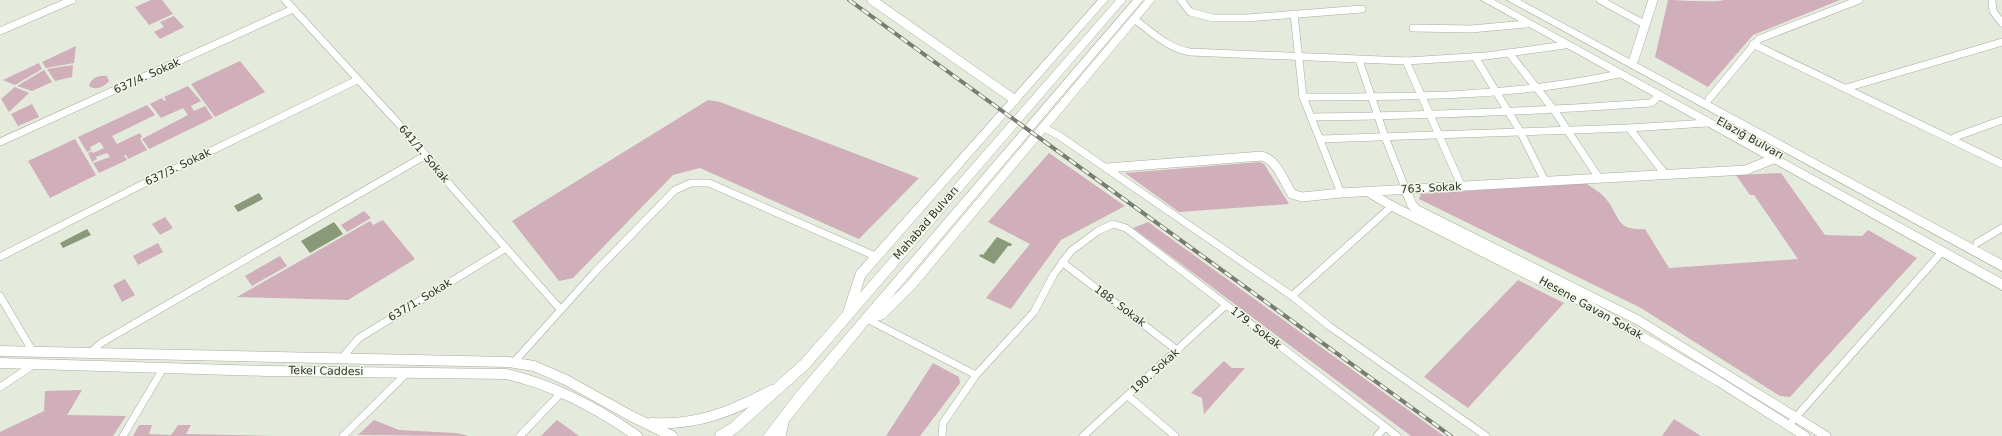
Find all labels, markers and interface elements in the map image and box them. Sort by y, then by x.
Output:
street label: 637/4. Sokak [112,55,183,97]
street label: Elazığ Bulvarı [1714,114,1786,162]
street label: 641/1. Sokak [396,122,452,186]
street label: 637/3. Sokak [143,145,214,189]
street label: 763. Sokak [1400,180,1462,196]
street label: Mahabad Bulvarı [891,184,961,262]
street label: Hesene Gavan Sokak [1537,274,1646,342]
street label: 637/1. Sokak [386,276,455,324]
street label: 188. Sokak [1092,282,1149,330]
street label: 179. Sokak [1228,304,1285,352]
street label: 190. Sokak [1128,345,1182,396]
street label: Tekel Caddesi [287,364,364,378]

